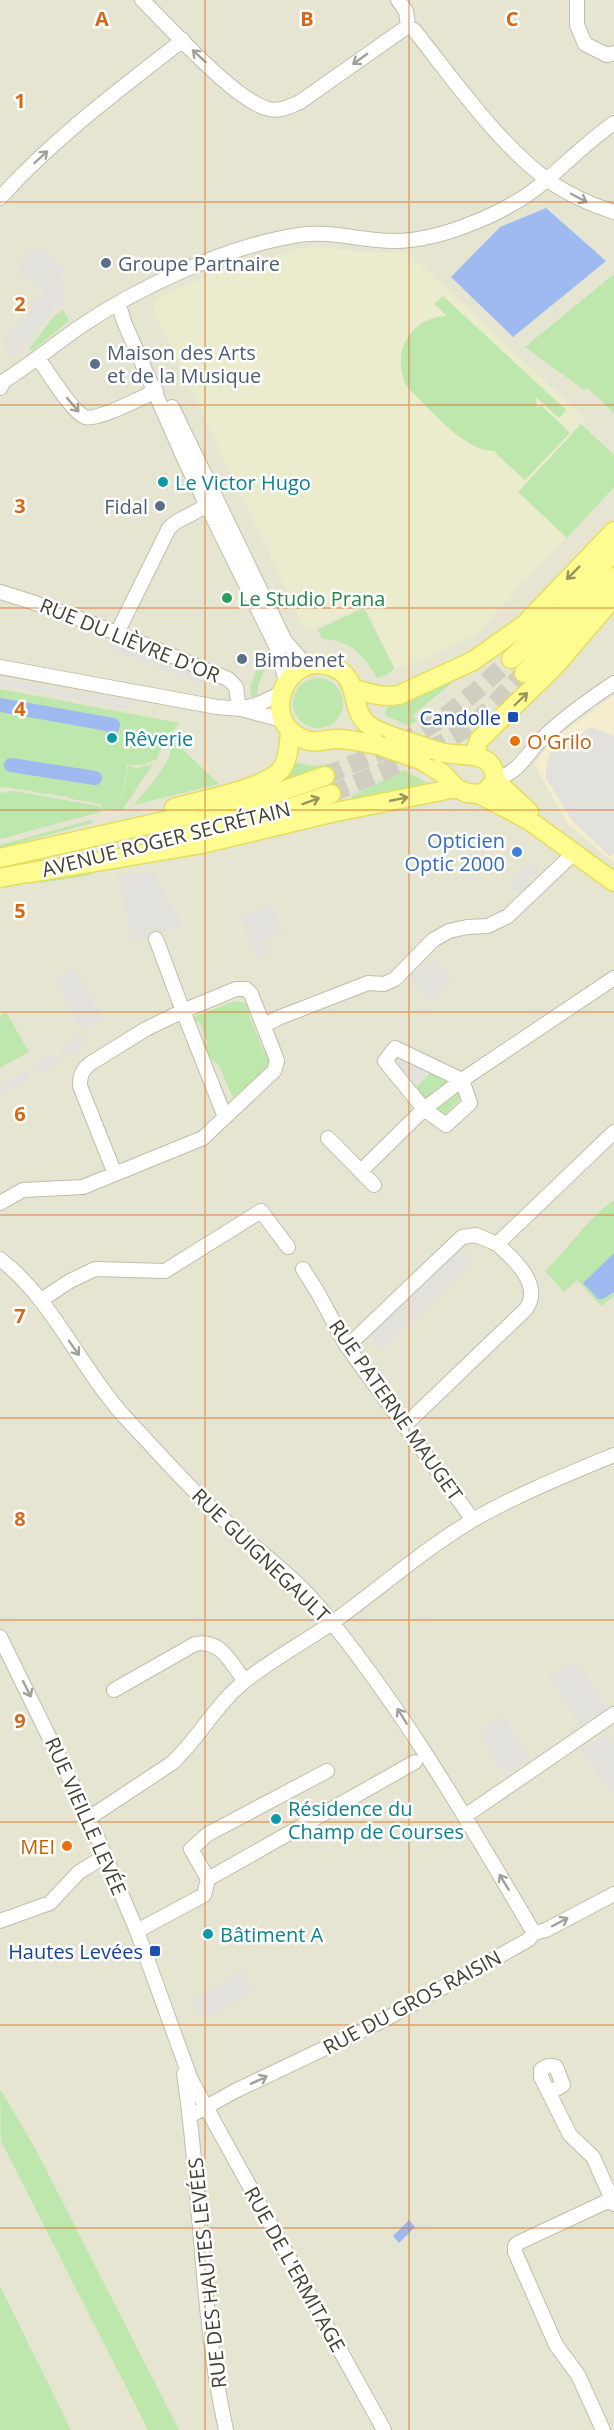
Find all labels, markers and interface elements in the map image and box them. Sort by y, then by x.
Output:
text: A [95,5,109,32]
text: B [300,5,314,32]
text: C [506,5,519,32]
one-way arrow [192,49,207,63]
one-way arrow [352,53,368,65]
text: 1 [14,87,26,114]
one-way arrow [33,150,48,164]
one-way arrow [570,193,588,204]
place label: Groupe Partnaire [118,250,280,277]
marker: Groupe Partnaire [99,256,113,270]
text: 2 [14,290,26,317]
place label: Maison des Arts et de la Musique [107,339,261,389]
marker: Maison des Arts et de la Musique [88,357,102,371]
one-way arrow [67,397,80,413]
place label: Le Victor Hugo [175,469,311,496]
marker: Le Victor Hugo [156,475,170,489]
text: 3 [14,492,26,519]
place label: Fidal [104,493,148,520]
marker: Fidal [153,499,167,513]
one-way arrow [565,565,580,580]
place label: Le Studio Prana [239,585,385,612]
marker: Le Studio Prana [220,591,234,605]
street label: RUE DU LIÈVRE D'OR [36,592,225,689]
place label: Bimbenet [254,646,345,673]
marker: Bimbenet [235,652,249,666]
one-way arrow [513,692,528,706]
text: 4 [14,695,26,722]
place label: Candolle [419,704,501,731]
marker: Candolle [506,710,520,724]
place label: Rêverie [124,725,193,752]
place label: O'Grilo [527,728,592,755]
marker: Rêverie [105,731,119,745]
marker: O'Grilo [508,734,522,748]
one-way arrow [389,793,408,804]
one-way arrow [301,794,320,805]
street label: AVENUE ROGER SECRÉTAIN [39,795,293,883]
place label: Opticien Optic 2000 [405,827,505,877]
marker: Opticien Optic 2000 [510,845,524,859]
text: 5 [14,897,26,924]
text: 6 [14,1100,26,1127]
text: 7 [14,1302,26,1329]
street label: RUE PATERNE MAUGET [323,1314,469,1506]
one-way arrow [68,1339,80,1356]
street label: RUE GUIGNEGAULT [186,1482,336,1628]
text: 8 [14,1505,26,1532]
one-way arrow [22,1680,33,1698]
text: 9 [14,1707,26,1734]
one-way arrow [396,1708,408,1725]
street label: RUE VIEILLE LEVÉE [39,1733,133,1899]
place label: Résidence du Champ de Courses [288,1795,464,1845]
marker: Résidence du Champ de Courses [269,1812,283,1826]
place label: MEI [20,1833,55,1860]
marker: MEI [60,1839,74,1853]
one-way arrow [498,1874,510,1891]
one-way arrow [551,1916,569,1927]
place label: Bâtiment A [220,1921,324,1948]
marker: Bâtiment A [201,1927,215,1941]
place label: Hautes Levées [8,1938,143,1965]
marker: Hautes Levées [148,1944,162,1958]
street label: RUE DU GROS RAISIN [318,1944,506,2060]
one-way arrow [249,2074,267,2085]
street label: RUE DES HAUTES LEVÉES [181,2156,233,2390]
street label: RUE DE L'ERMITAGE [238,2181,352,2357]

